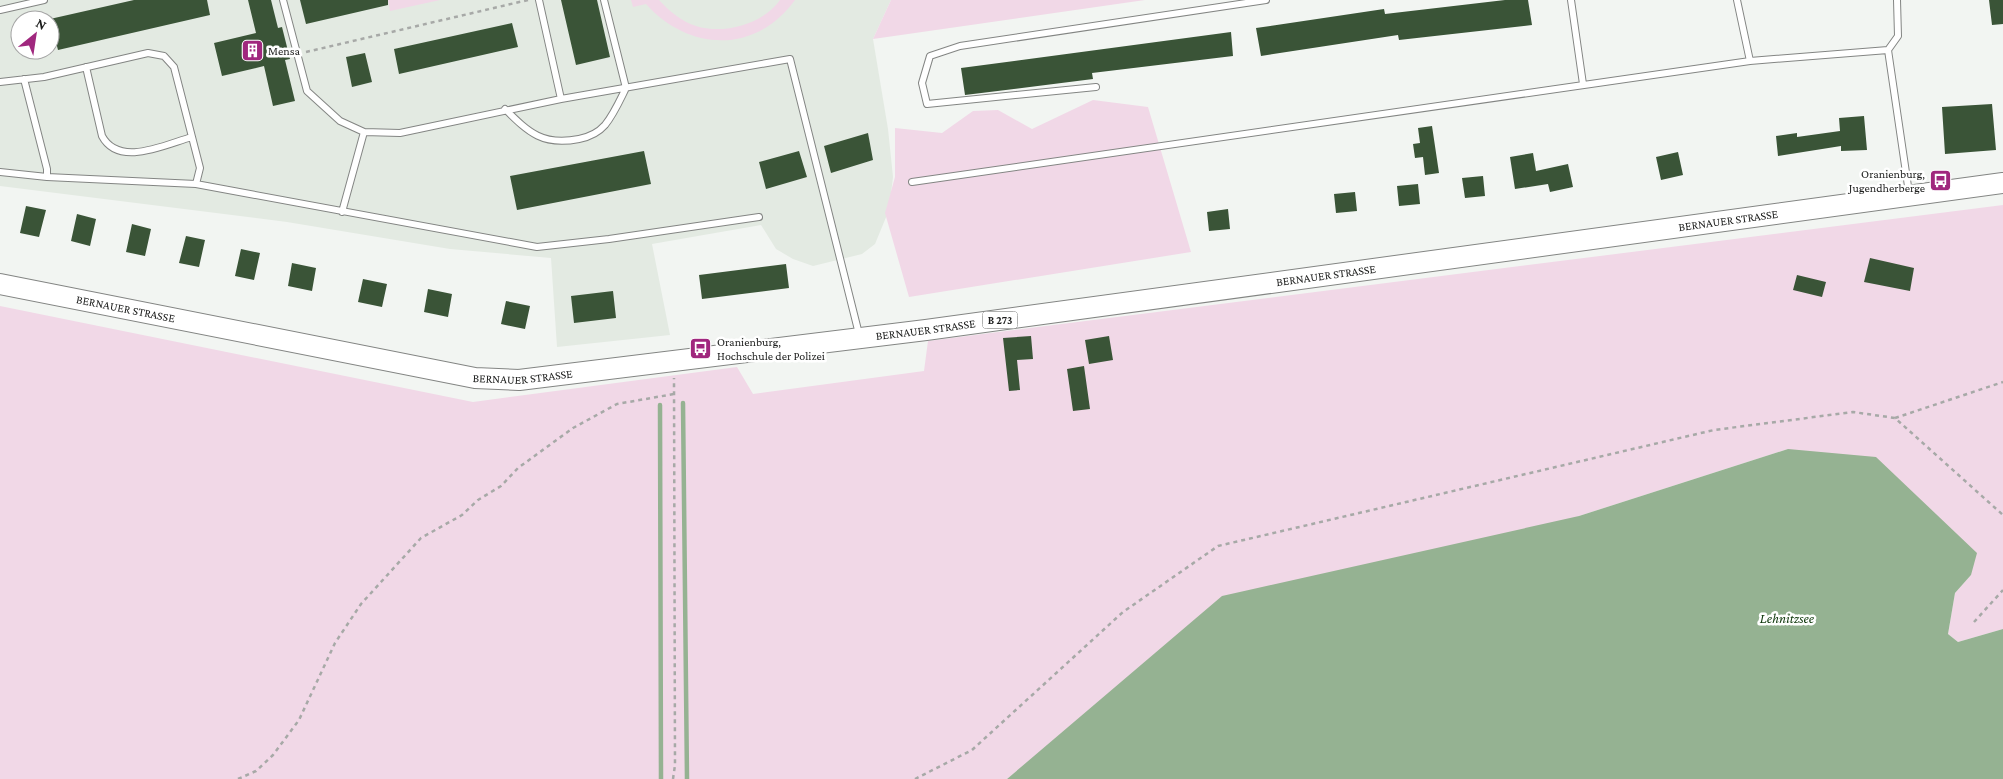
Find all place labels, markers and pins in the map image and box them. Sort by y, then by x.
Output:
building icon: Mensa [240,39,264,63]
place label: Mensa [268,44,300,58]
place label: Oranienburg, Jugendherberge [1848,167,1925,195]
bus stop icon: Oranienburg, Jugendherberge [1929,169,1953,193]
place label: Oranienburg, Hochschule der Polizei [717,335,825,363]
bus stop icon: Oranienburg, Hochschule der Polizei [689,337,713,361]

